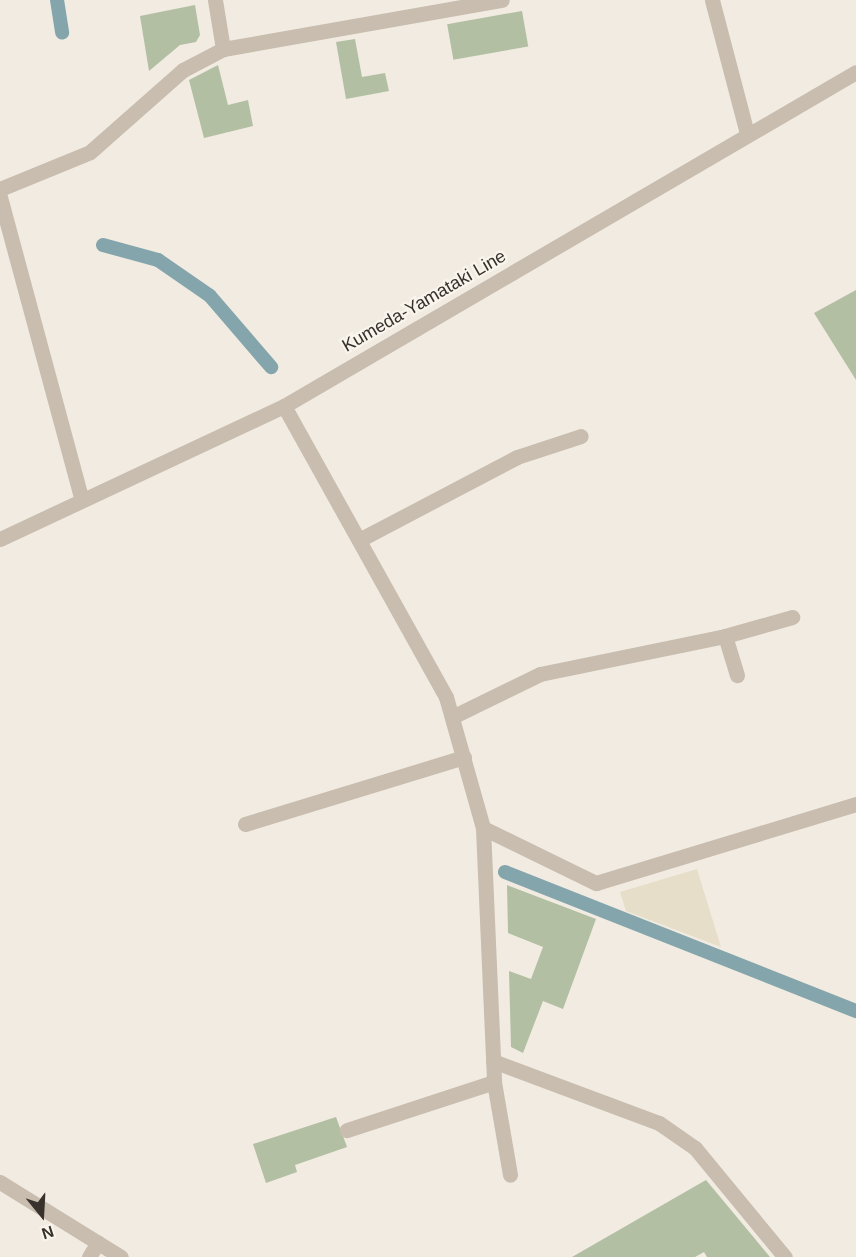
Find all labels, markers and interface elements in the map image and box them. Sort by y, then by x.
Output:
street label: Kumeda-Yamataki Line [338,245,510,357]
north arrow [12,1185,72,1245]
text: N [40,1223,56,1242]

